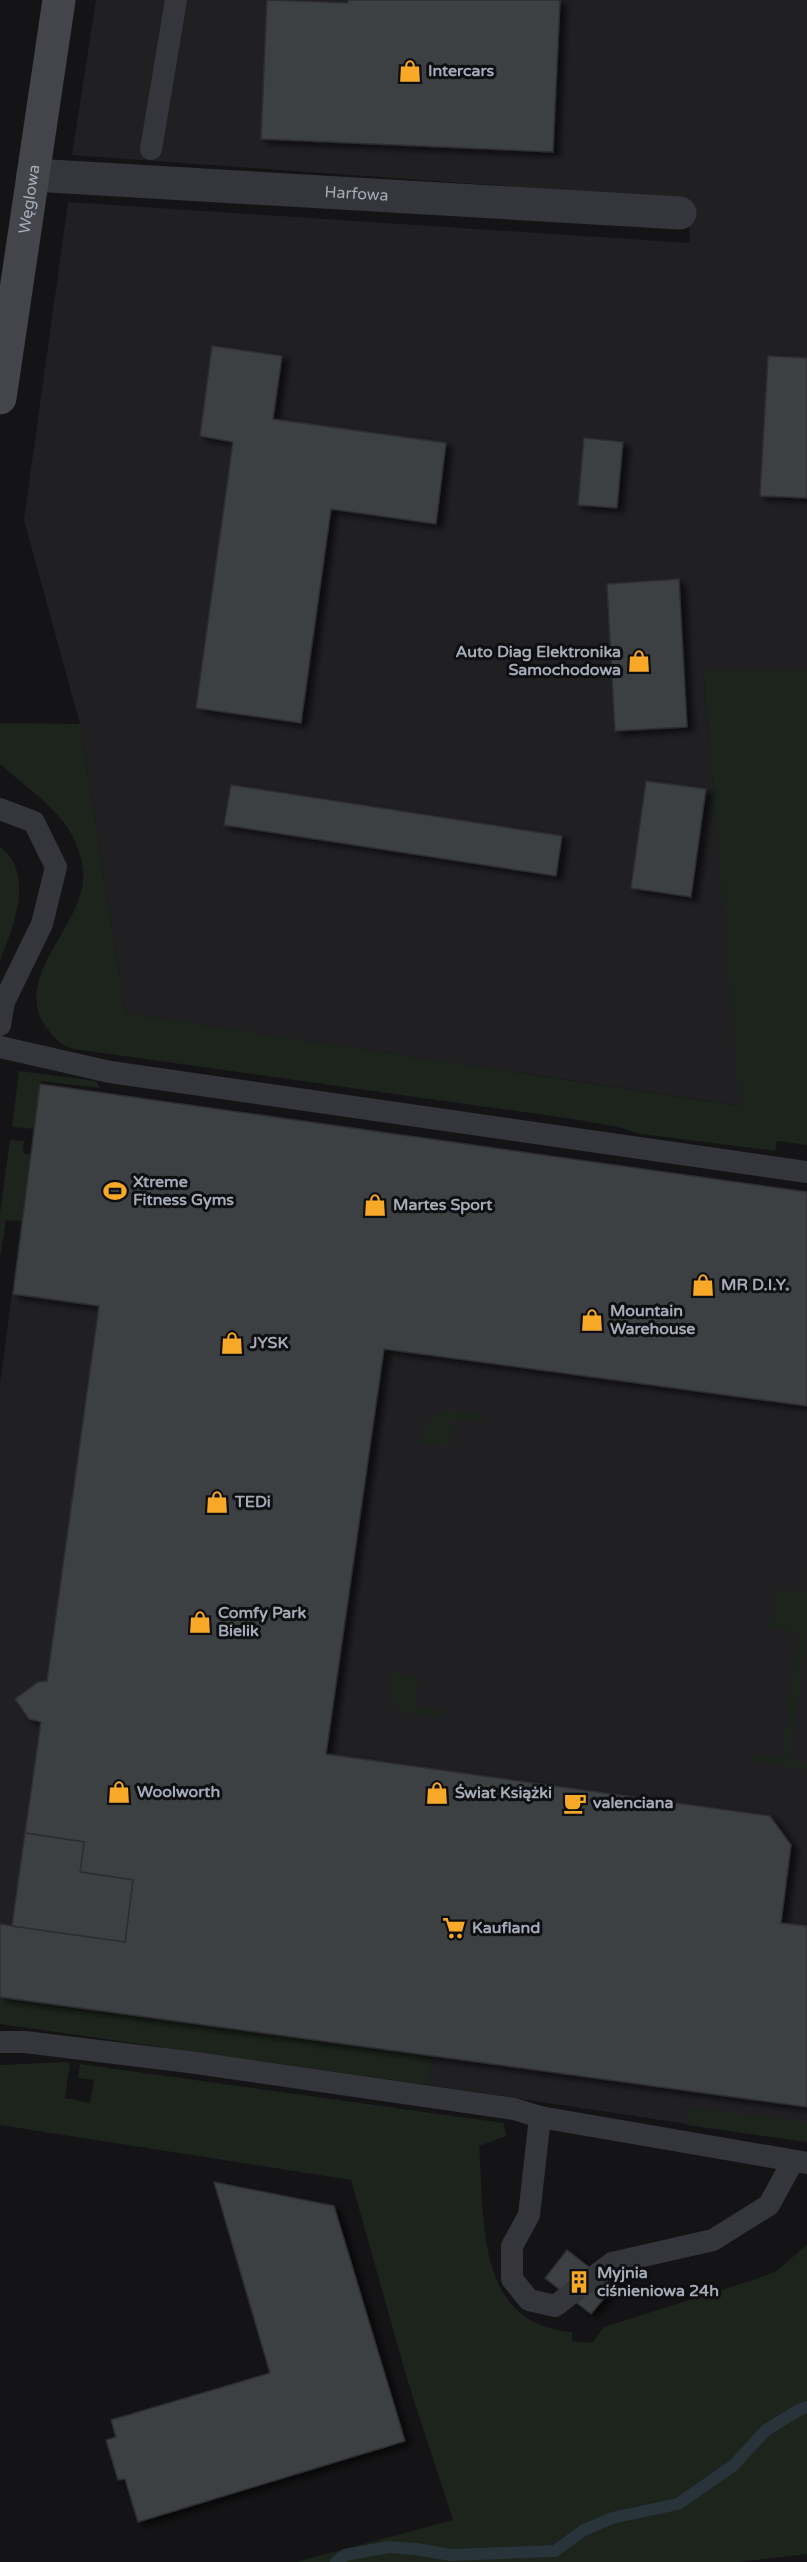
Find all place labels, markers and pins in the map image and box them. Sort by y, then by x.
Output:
shop icon: Intercars [397,58,423,84]
place label: Intercars [428,61,495,81]
place label: Auto Diag Elektronika Samochodowa [456,642,621,680]
shop icon: Auto Diag Elektronika Samochodowa [626,648,652,674]
place label: Xtreme Fitness Gyms [133,1172,234,1210]
sports icon: Xtreme Fitness Gyms [102,1178,128,1204]
shop icon: Martes Sport [362,1192,388,1218]
place label: Martes Sport [393,1195,493,1215]
shop icon: MR D.I.Y. [690,1272,716,1298]
place label: MR D.I.Y. [721,1275,789,1295]
place label: Mountain Warehouse [610,1301,695,1339]
shop icon: Mountain Warehouse [579,1307,605,1333]
shop icon: JYSK [219,1330,245,1356]
place label: JYSK [249,1333,288,1353]
shop icon: TEDi [204,1489,230,1515]
place label: TEDi [234,1492,271,1512]
place label: Comfy Park Bielik [218,1603,306,1641]
shop icon: Comfy Park Bielik [187,1609,213,1635]
shop icon: Woolworth [106,1779,132,1805]
shop icon: Świat Książki [424,1780,450,1806]
place label: Woolworth [137,1782,220,1802]
place label: Świat Książki [455,1783,552,1803]
cafe icon: valenciana [562,1790,588,1816]
place label: valenciana [593,1793,673,1813]
supermarket icon: Kaufland [441,1915,467,1941]
place label: Kaufland [472,1918,540,1938]
place label: Myjnia ciśnieniowa 24h [597,2263,719,2301]
building icon: Myjnia ciśnieniowa 24h [566,2269,592,2295]

